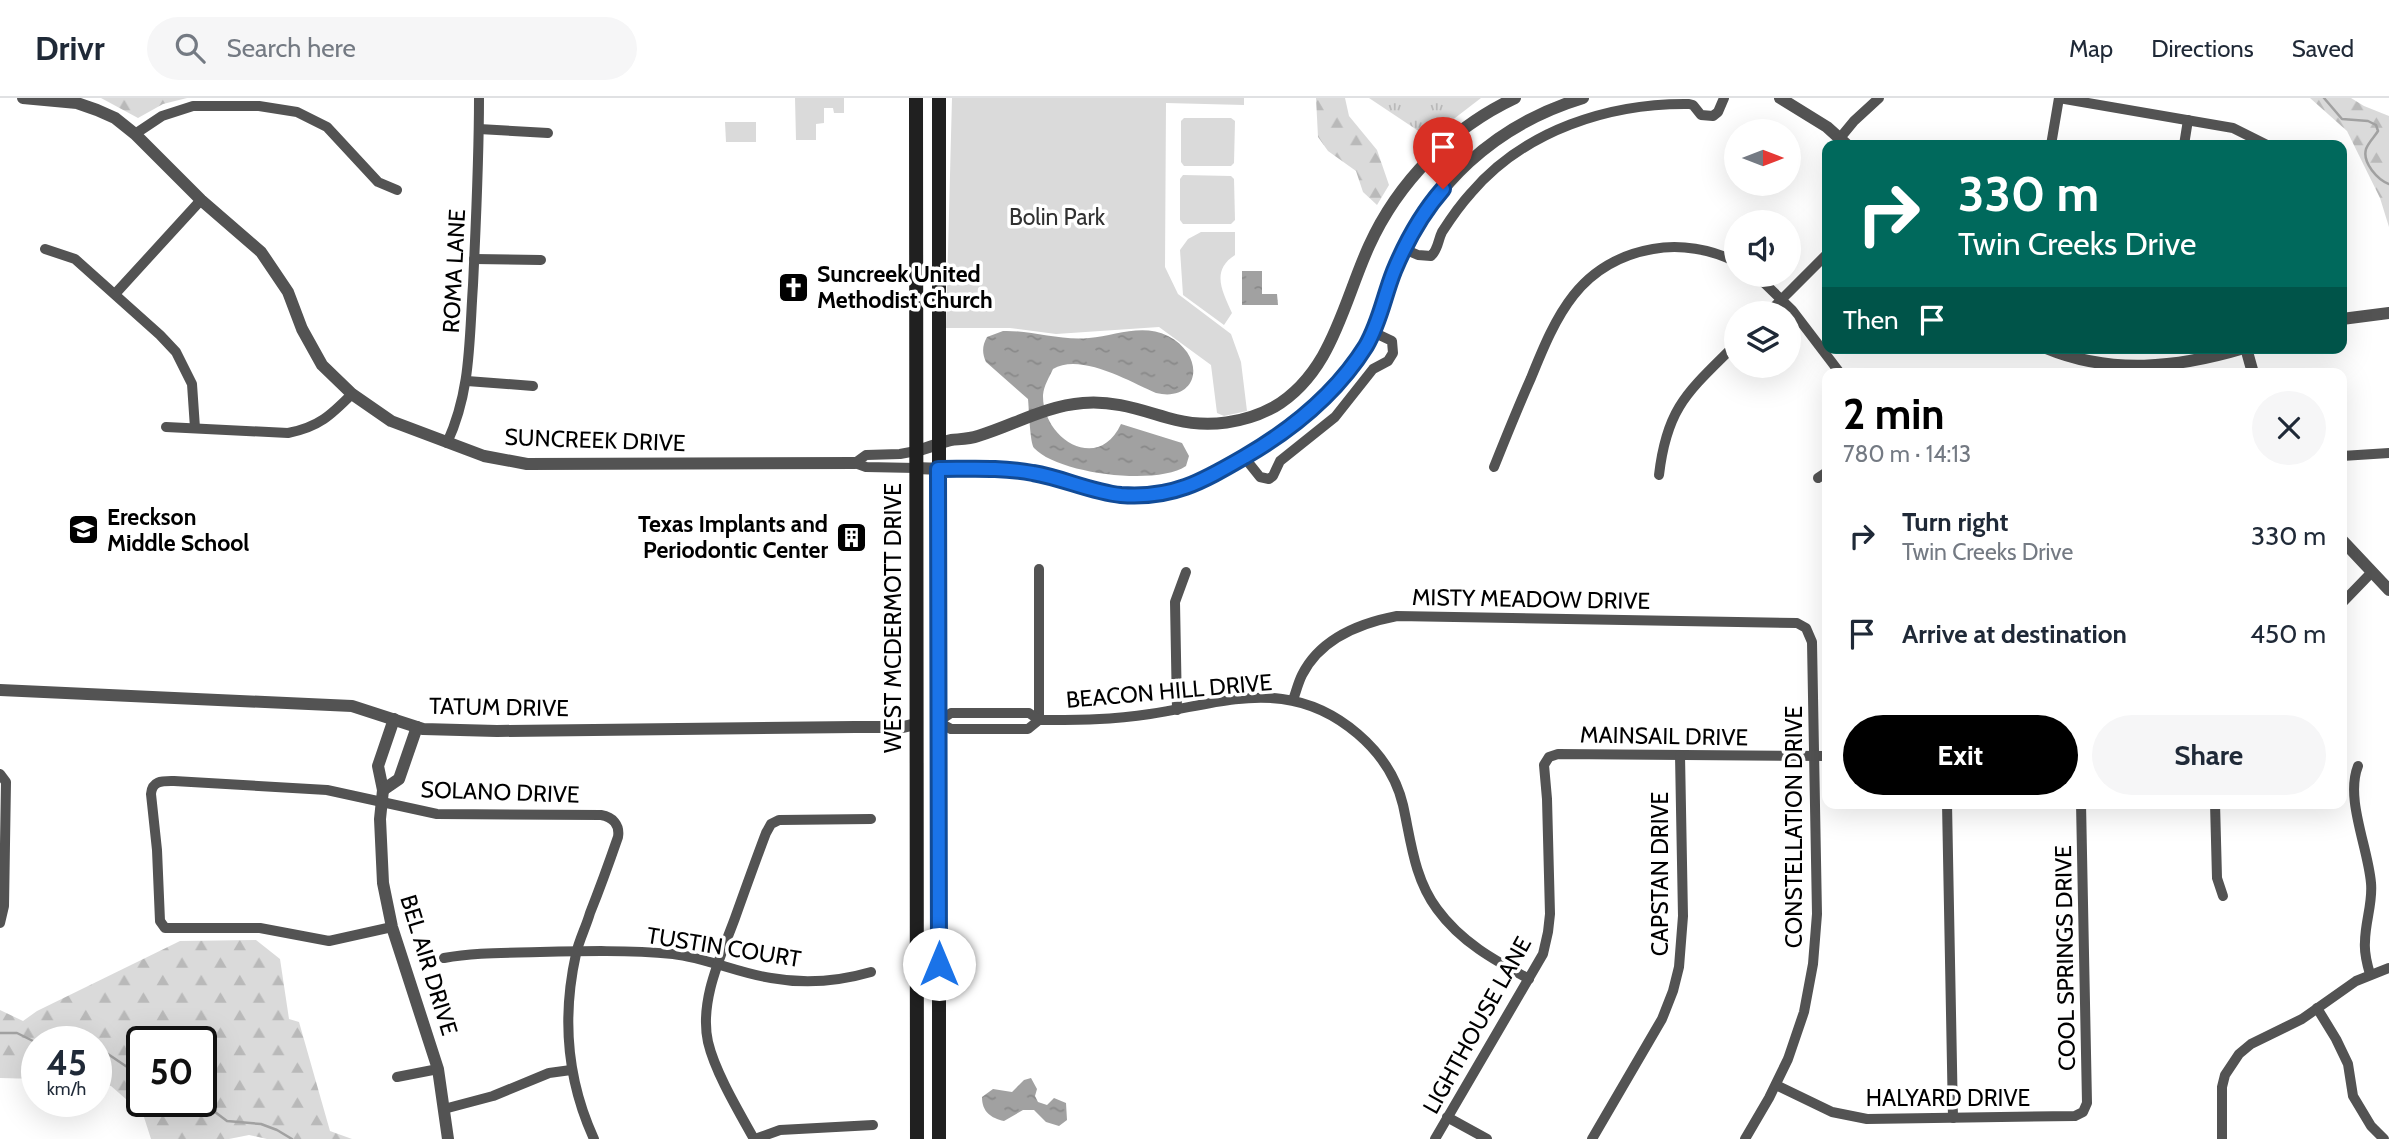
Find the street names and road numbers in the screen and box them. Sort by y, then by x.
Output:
street label: ROMA LANE [437,208,471,334]
street label: SUNCREEK DRIVE [504,423,686,457]
street label: WEST MCDERMOTT DRIVE [879,483,907,753]
street label: MISTY MEADOW DRIVE [1412,583,1650,615]
street label: BEACON HILL DRIVE [1065,668,1273,714]
street label: TATUM DRIVE [429,692,569,722]
street label: CONSTELLATION DRIVE [1780,706,1808,948]
street label: MAINSAIL DRIVE [1580,721,1748,751]
street label: SOLANO DRIVE [420,775,580,809]
street label: CAPSTAN DRIVE [1646,792,1674,956]
street label: COOL SPRINGS DRIVE [2049,845,2081,1071]
street label: BEL AIR DRIVE [394,891,464,1039]
street label: TUSTIN COURT [645,921,803,973]
street label: LIGHTHOUSE LANE [1417,932,1537,1118]
street label: HALYARD DRIVE [1866,1084,2030,1112]

